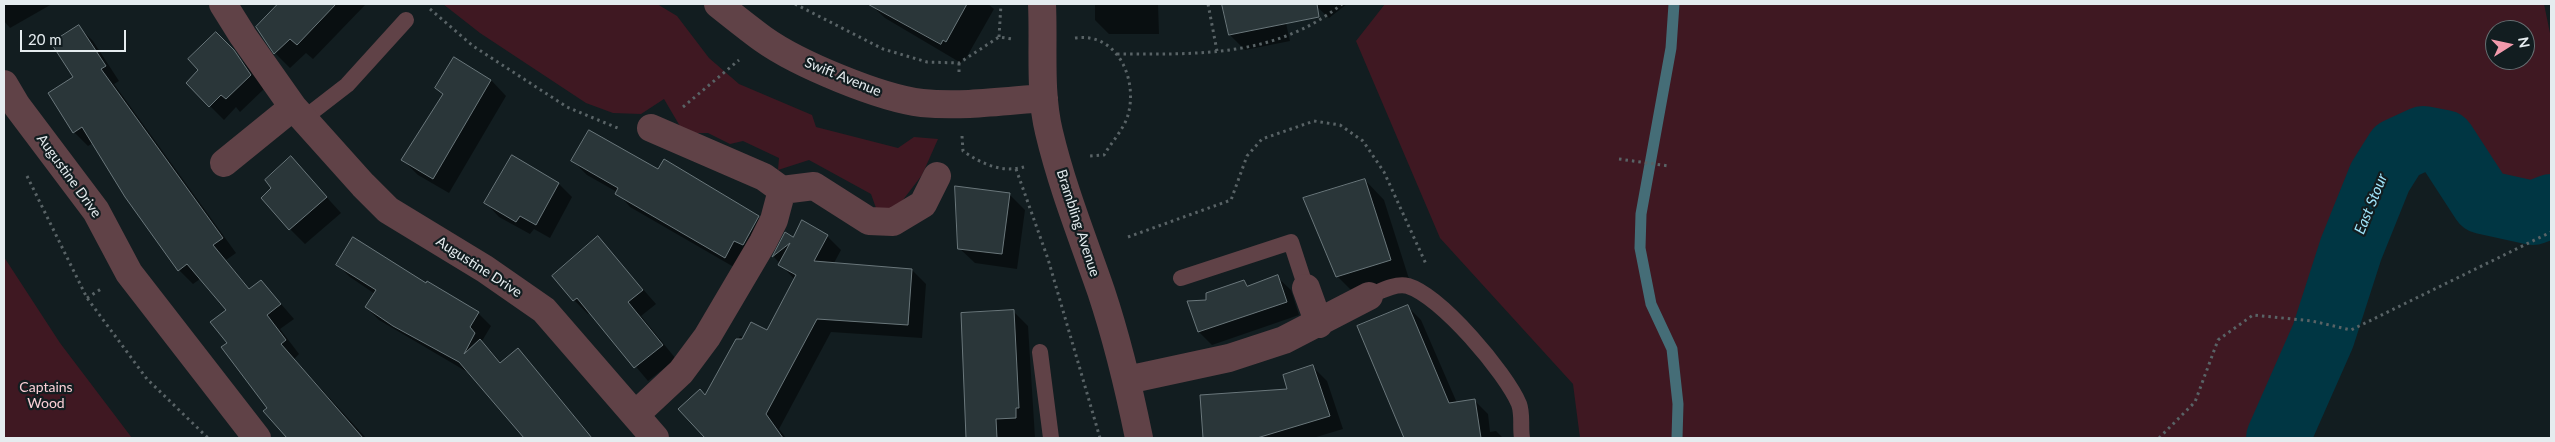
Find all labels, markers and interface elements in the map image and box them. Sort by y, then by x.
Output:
scale bar [22,20,129,52]
north arrow [2485,20,2535,70]
text: 20 m [28,30,62,48]
text: N [2515,36,2534,49]
street label: Swift Avenue [802,54,884,100]
street label: Augustine Drive [33,131,105,221]
street label: Brambling Avenue [1053,167,1103,279]
water label: East Stour [2351,171,2391,237]
street label: Augustine Drive [433,233,525,301]
park label: Captains Wood [19,379,73,412]

